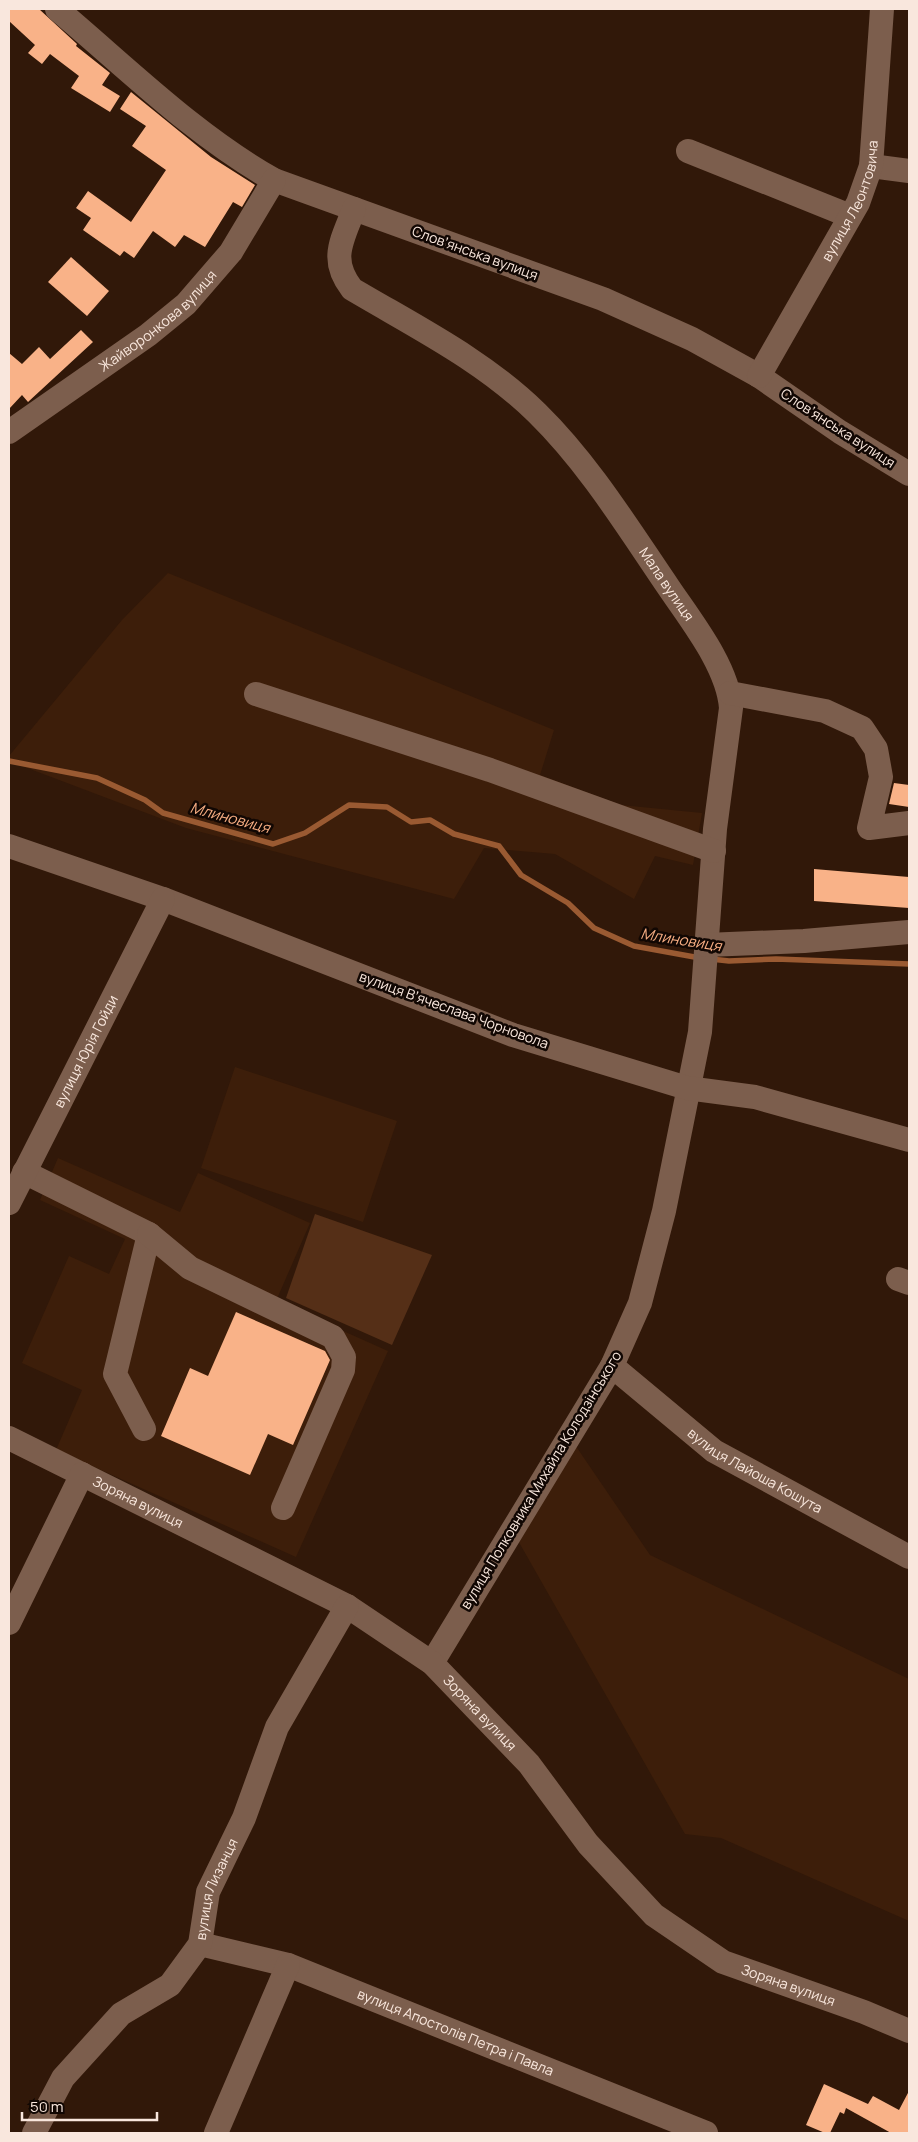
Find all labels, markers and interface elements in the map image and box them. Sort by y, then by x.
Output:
street label: вулиця Леонтовича [817,140,882,264]
street label: Словʼянська вулиця [410,221,541,284]
street label: Жайворонкова вулиця [95,266,220,376]
street label: Словʼянська вулиця [777,383,899,472]
street label: Мала вулиця [635,543,699,624]
water label: Млиновиця [188,797,274,839]
water label: Млиновиця [639,923,725,957]
street label: вулиця Вʼячеслава Чорновола [357,966,552,1053]
street label: вулиця Юрія Гойди [49,992,122,1111]
street label: вулиця Полковника Михайла Колодзінського [456,1347,625,1612]
street label: вулиця Лайоша Кошута [684,1423,826,1517]
street label: Зоряна вулиця [90,1471,187,1532]
street label: Зоряна вулиця [439,1670,521,1755]
street label: вулиця Лизанця [191,1835,242,1941]
street label: Зоряна вулиця [739,1959,838,2010]
street label: вулиця Апостолів Петра і Павла [355,1984,557,2080]
scale bar [22,2090,158,2122]
text: 50 m [30,2096,64,2117]

